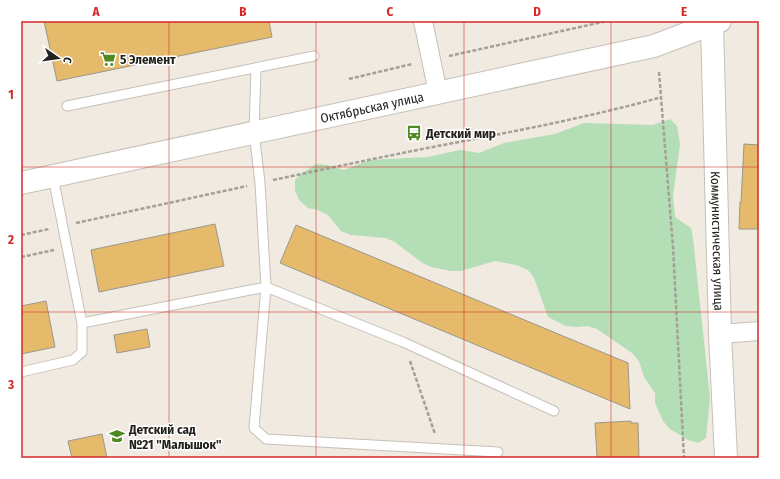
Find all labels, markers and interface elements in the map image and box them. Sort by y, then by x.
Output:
text: A [91,4,100,19]
text: B [239,4,247,19]
text: C [387,4,394,19]
text: D [533,4,541,19]
text: E [681,4,687,19]
north arrow [38,38,78,78]
supermarket icon: 5 Элемент [99,50,117,68]
place label: 5 Элемент [120,52,176,67]
text: С [60,56,74,65]
text: 1 [8,87,14,102]
street label: Октябрьская улица [319,89,425,126]
bus stop icon: Детский мир [405,124,423,142]
place label: Детский мир [425,126,496,141]
street label: Коммунистическая улица [708,171,726,311]
text: 2 [7,232,14,247]
text: 3 [7,377,14,392]
place label: Детский сад №21 "Малышок" [128,422,222,452]
school or university icon: Детский сад №21 "Малышок" [108,427,126,445]

